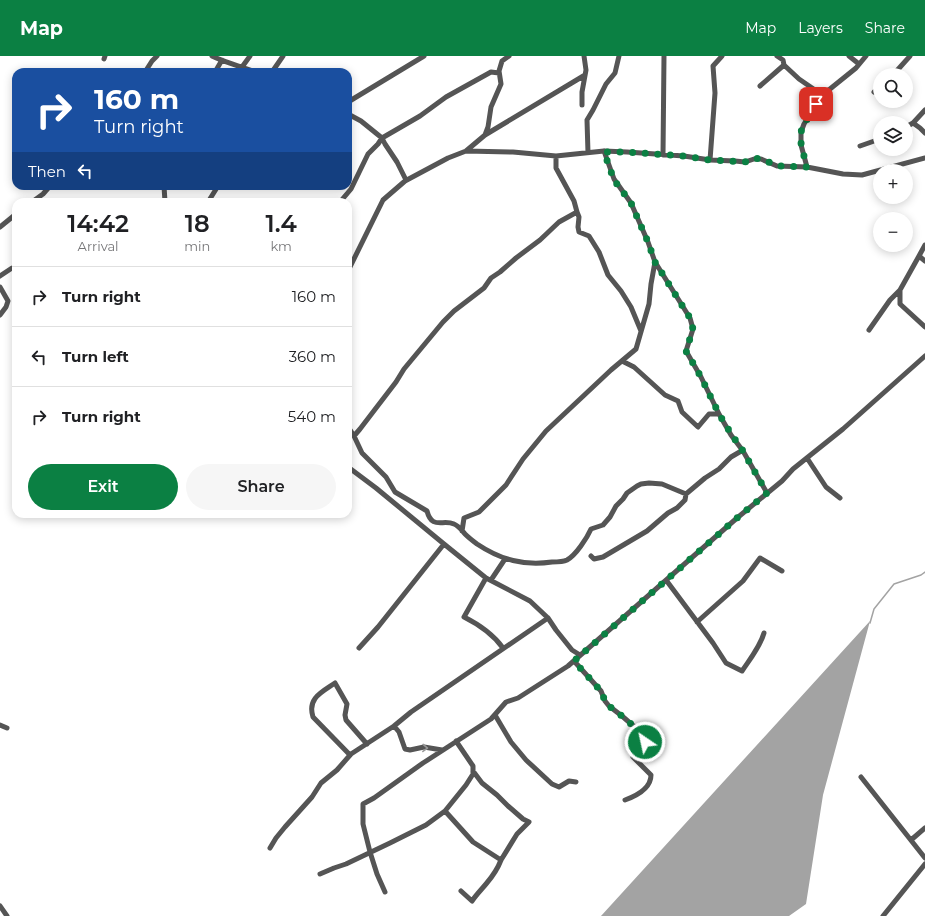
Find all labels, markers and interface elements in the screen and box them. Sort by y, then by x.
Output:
text: Map [20,17,63,40]
text: Map [745,19,776,37]
text: Layers [798,19,843,37]
text: Share [865,19,905,37]
map controls [873,68,913,252]
button: search [873,68,913,108]
text: 160 m [94,82,179,116]
icon: right [28,84,80,136]
pin [799,87,833,121]
icon: arrive [805,93,827,115]
text: Turn right [94,116,184,138]
button: layers [873,116,913,156]
icon: left [74,160,96,182]
text: Then [28,162,66,181]
button: + [873,164,913,204]
text: 14:42 [67,209,129,238]
text: 18 [185,209,210,238]
text: 1.4 [266,209,297,238]
button: − [873,212,913,252]
text: Arrival [78,238,119,254]
text: min [184,238,210,254]
text: km [270,238,292,254]
icon: right [28,286,50,308]
text: Turn right [62,287,141,306]
text: 160 m [292,287,336,306]
icon: left [28,346,50,368]
text: Turn left [62,347,129,366]
text: 360 m [289,347,336,366]
icon: right [28,406,50,428]
text: Turn right [62,407,141,426]
text: 540 m [288,407,336,426]
button: Exit [28,464,178,510]
button: Share [186,464,336,510]
position arrow [624,721,666,763]
one-way arrow [422,744,428,752]

